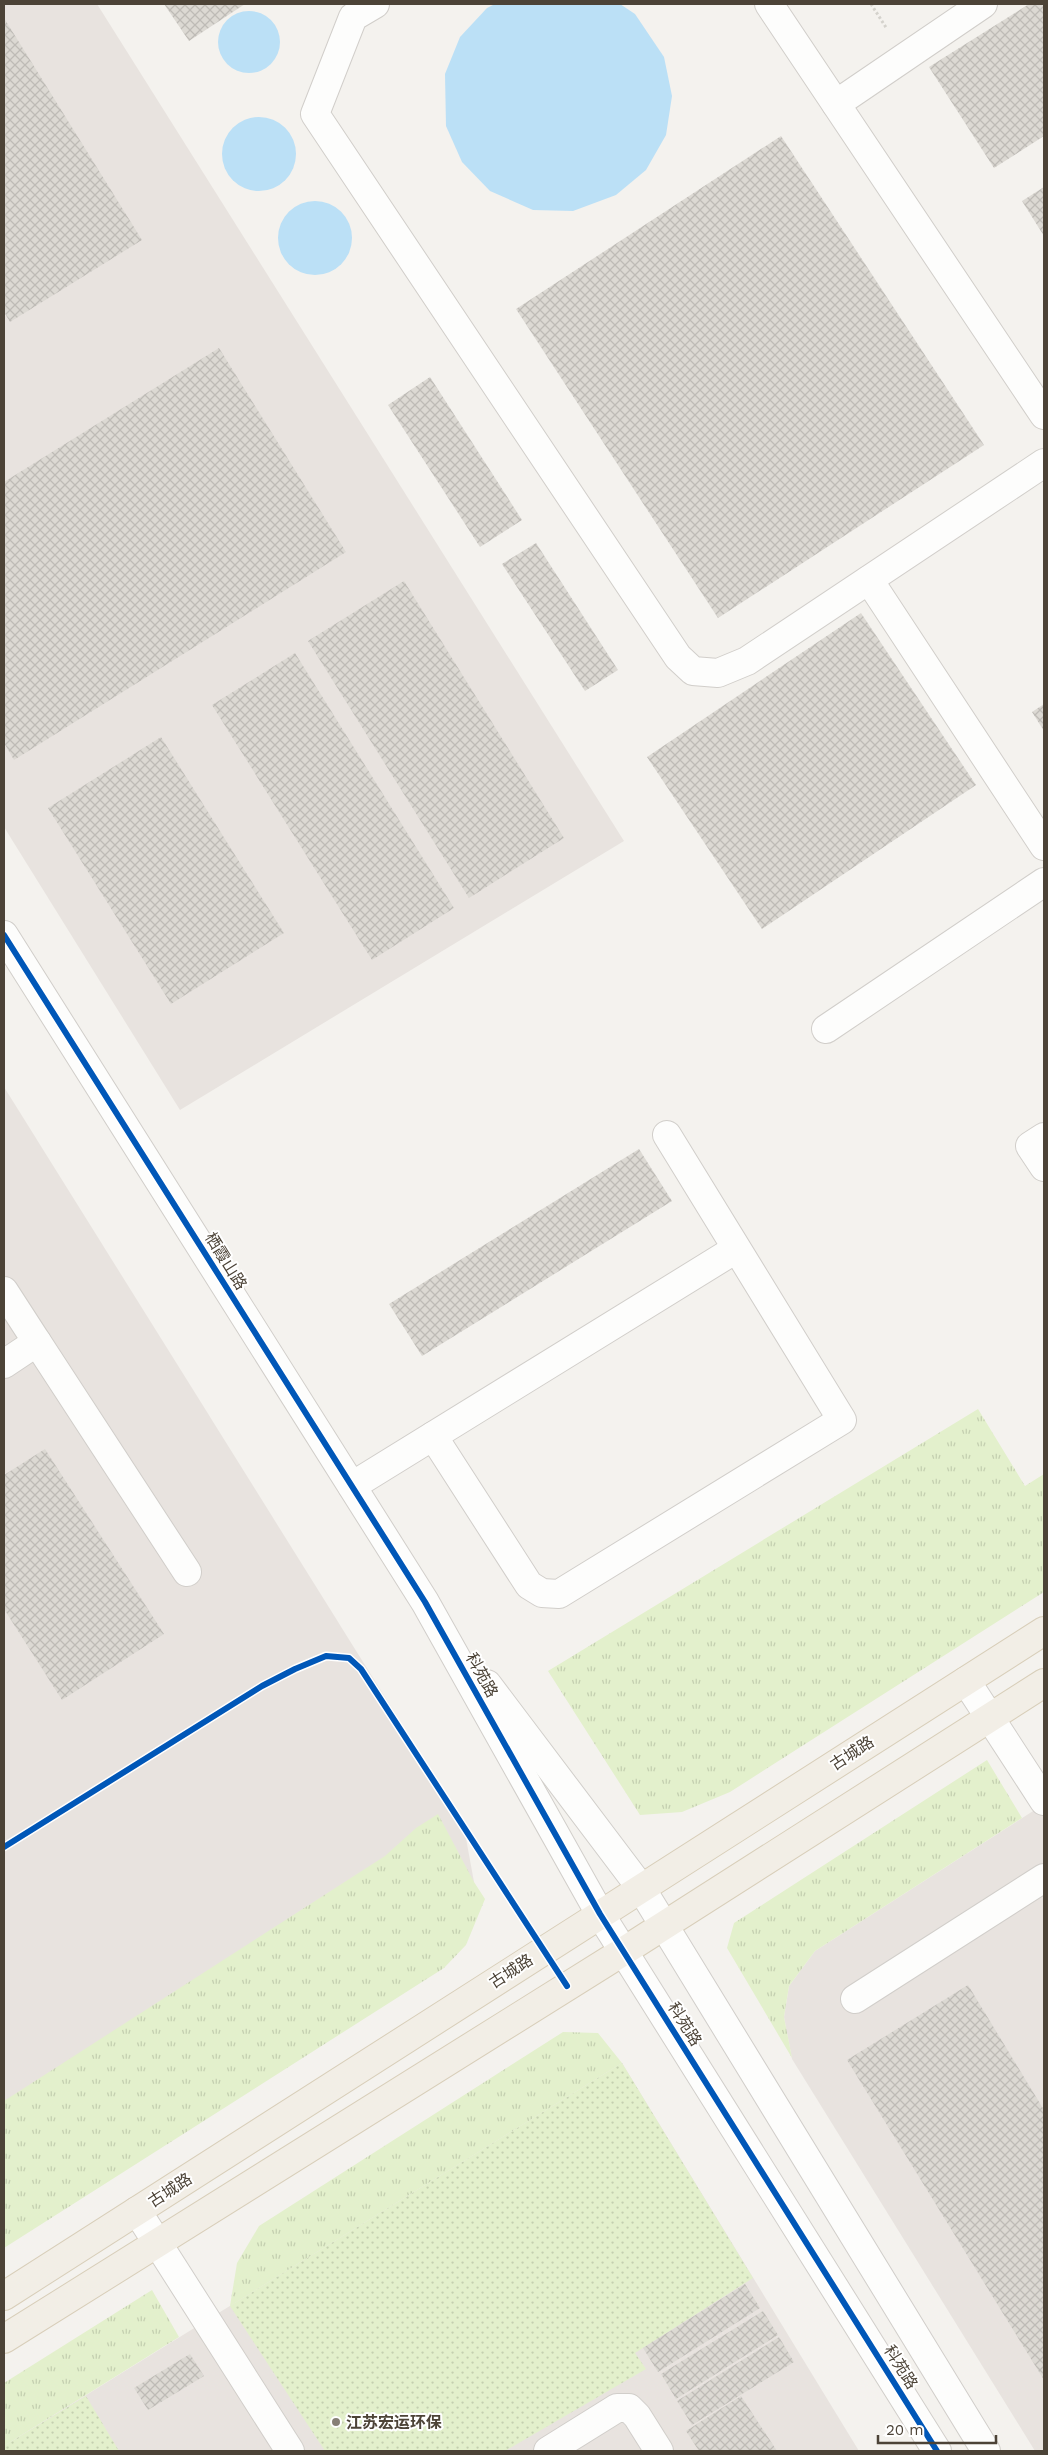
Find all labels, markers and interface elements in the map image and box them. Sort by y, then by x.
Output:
street label: 栖霞山路 [201,1229,251,1293]
street label: 科苑路 [462,1649,502,1701]
street label: 古城路 [827,1732,877,1774]
street label: 古城路 [486,1950,536,1992]
street label: 科苑路 [664,1999,706,2049]
street label: 古城路 [145,2169,195,2211]
street label: 科苑路 [880,2342,922,2392]
scale bar [878,2412,996,2444]
place label: 江苏宏运环保 [346,2413,442,2432]
marker: 江苏宏运环保 [330,2416,342,2428]
text: 20 m [886,2421,924,2439]

